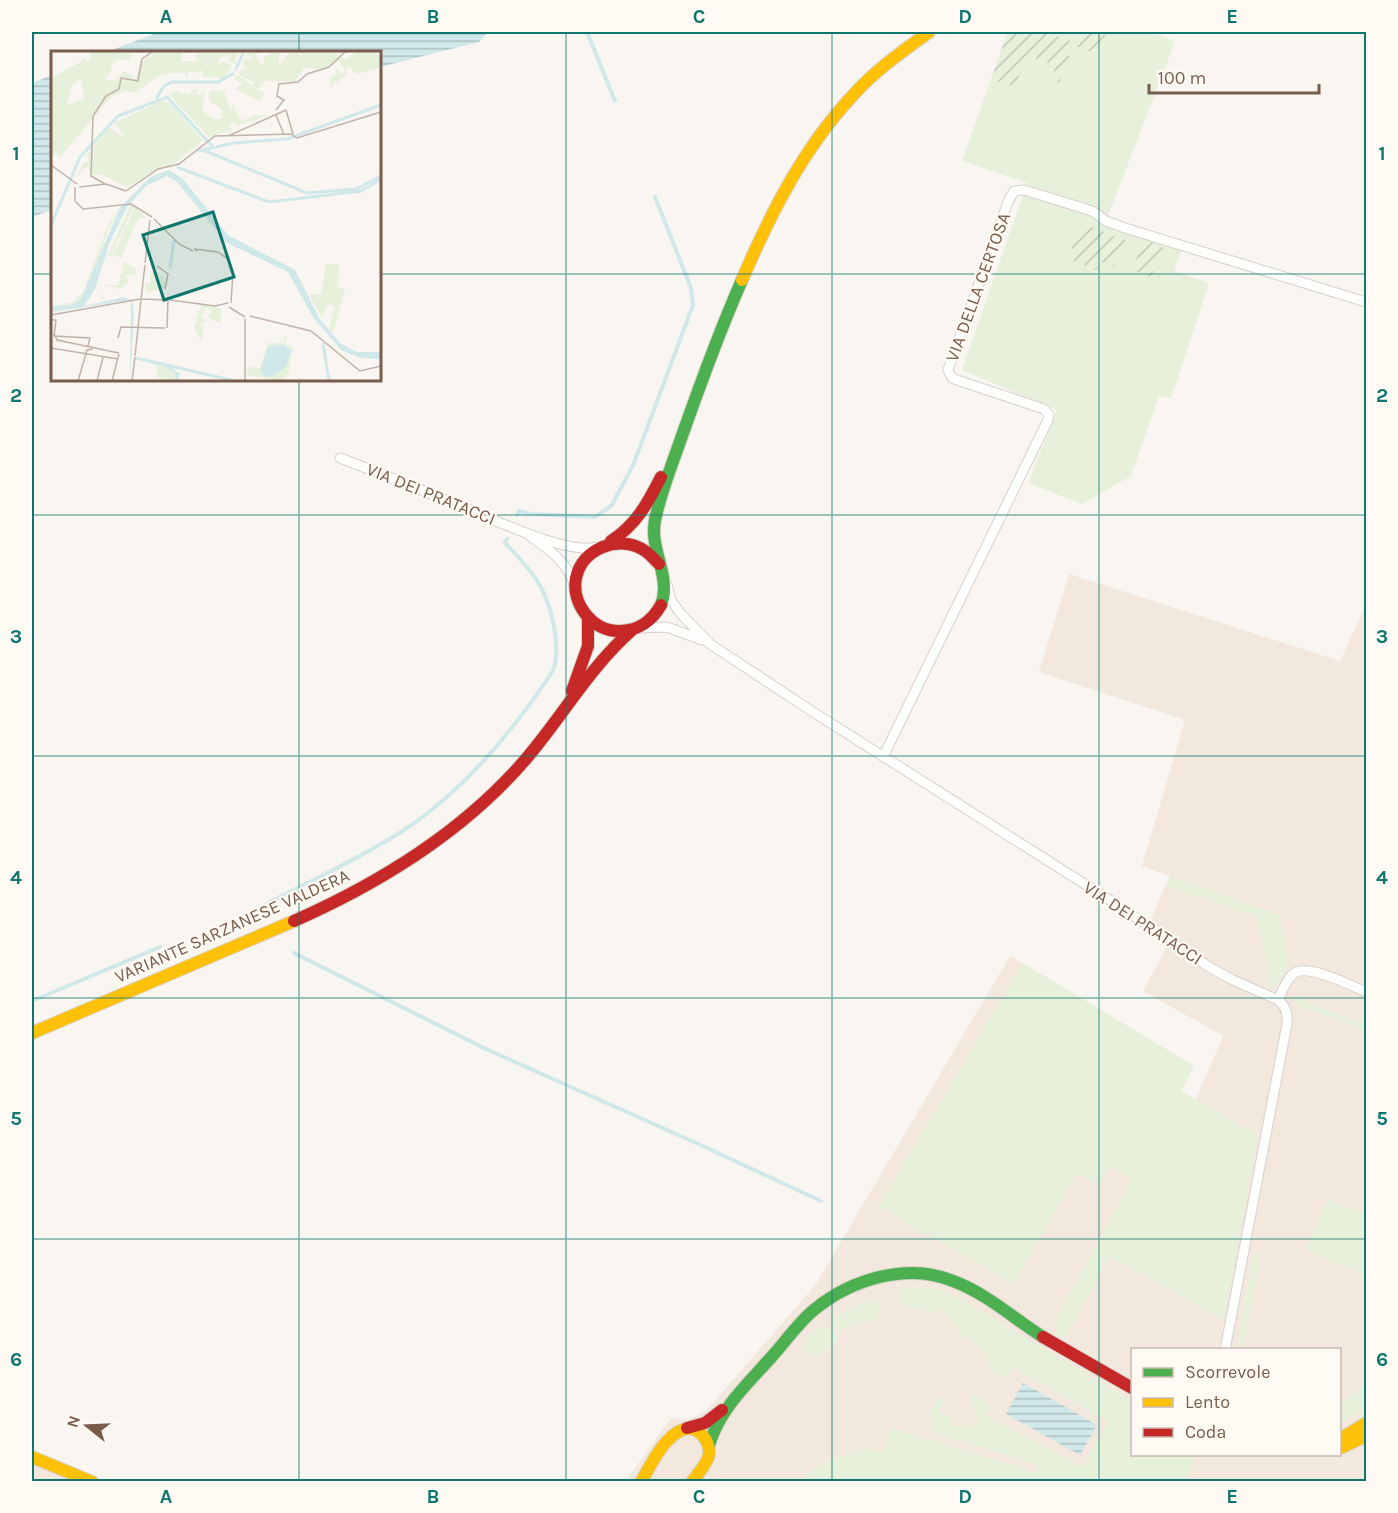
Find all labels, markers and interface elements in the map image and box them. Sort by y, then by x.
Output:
text: A [160,5,173,28]
text: B [427,5,439,28]
text: C [693,5,705,28]
text: D [958,5,972,28]
text: E [1226,5,1238,28]
inset map [51,51,381,381]
scale bar [1149,57,1318,95]
text: 100 m [1158,67,1206,89]
text: 1 [12,142,20,165]
text: 1 [1378,142,1386,165]
street label: VIA DELLA CERTOSA [941,209,1015,365]
text: 2 [10,384,22,407]
text: 2 [1376,384,1388,407]
street label: VIA DEI PRATACCI [363,458,499,530]
text: 3 [10,625,22,648]
text: 3 [1376,625,1388,648]
street label: VARIANTE SARZANESE VALDERA [111,864,353,988]
text: 4 [10,866,22,889]
text: 4 [1376,866,1388,889]
street label: VIA DEI PRATACCI [1079,876,1207,970]
text: 5 [10,1107,22,1130]
text: 5 [1376,1107,1388,1130]
text: 6 [10,1348,22,1371]
legend [1131,1348,1341,1456]
text: 6 [1376,1348,1388,1371]
text: Scorrevole [1185,1361,1270,1383]
text: Lento [1185,1391,1230,1413]
north arrow [57,1396,117,1456]
text: N [62,1413,84,1430]
text: Coda [1185,1421,1226,1443]
text: A [160,1485,173,1508]
text: B [427,1485,439,1508]
text: C [693,1485,705,1508]
text: D [958,1485,972,1508]
text: E [1226,1485,1238,1508]

